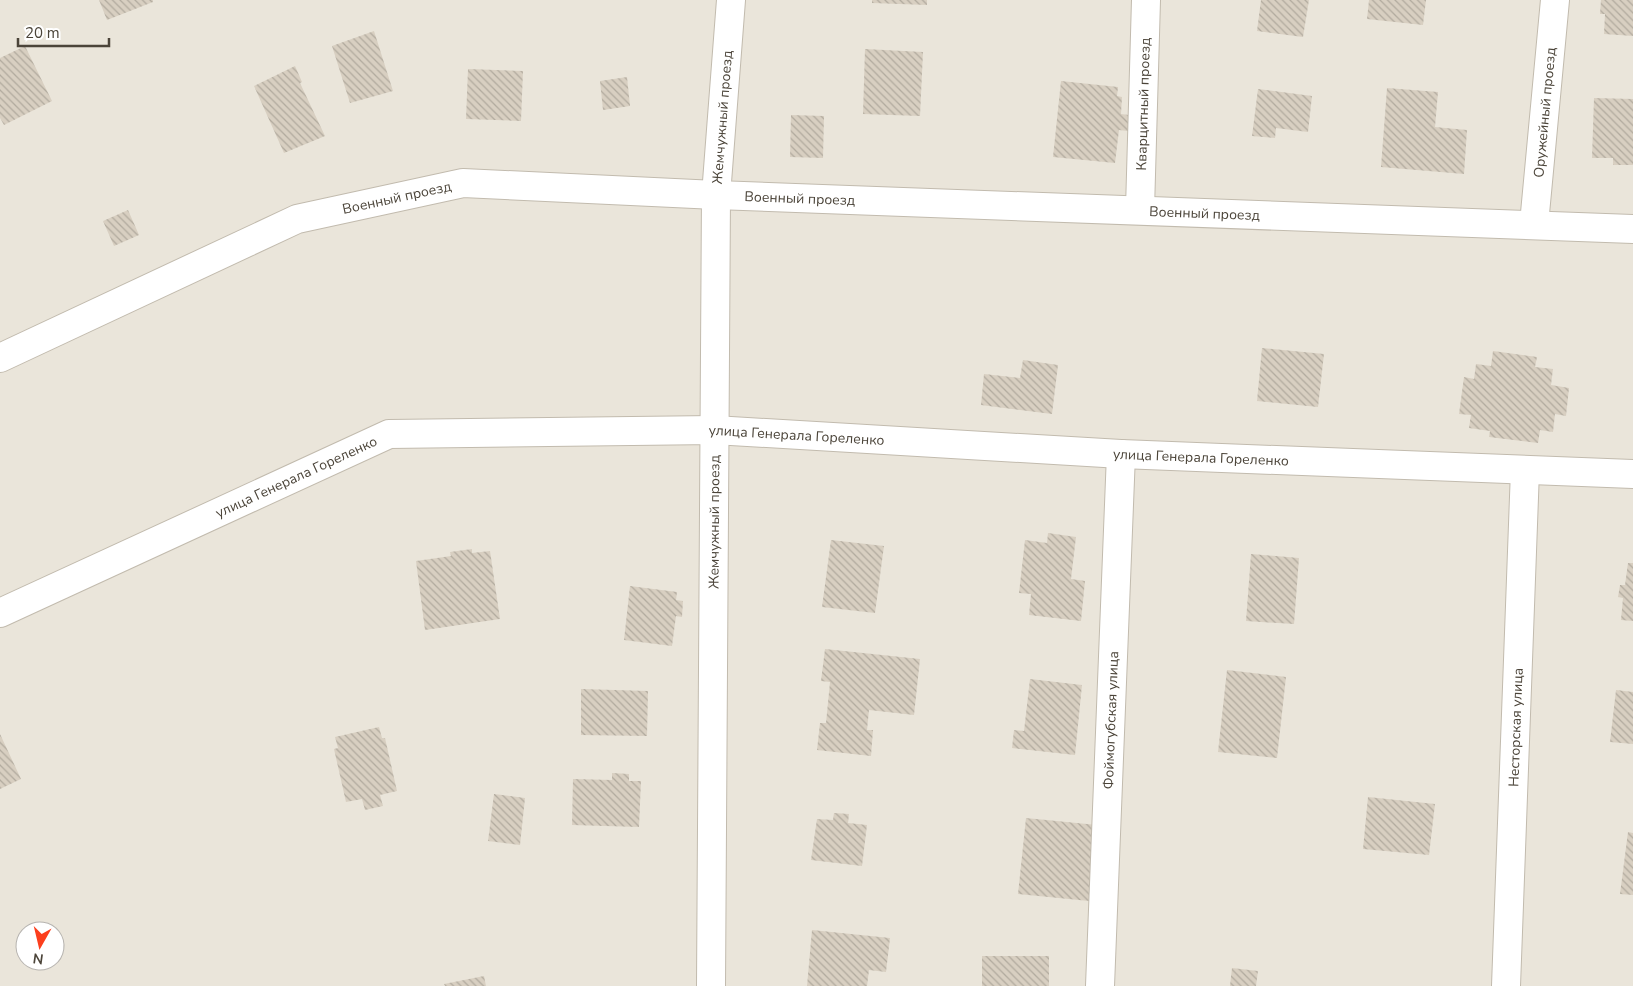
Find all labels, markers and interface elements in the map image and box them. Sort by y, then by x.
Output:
scale bar [18,15,109,47]
text: 20 m [25,23,60,43]
street label: Кварцитный проезд [1132,37,1154,171]
street label: Оружейный проезд [1529,46,1560,178]
street label: Жемчужный проезд [707,50,737,185]
street label: Военный проезд [341,176,453,218]
street label: Военный проезд [744,187,856,210]
street label: Военный проезд [1149,202,1260,225]
street label: улица Генерала Гореленко [709,420,885,450]
street label: улица Генерала Гореленко [212,431,380,522]
street label: улица Генерала Гореленко [1113,444,1289,470]
street label: Жемчужный проезд [704,455,724,589]
street label: Фоймогубская улица [1098,651,1123,790]
street label: Несторская улица [1504,667,1527,787]
north arrow [15,921,65,971]
text: N [32,948,45,969]

